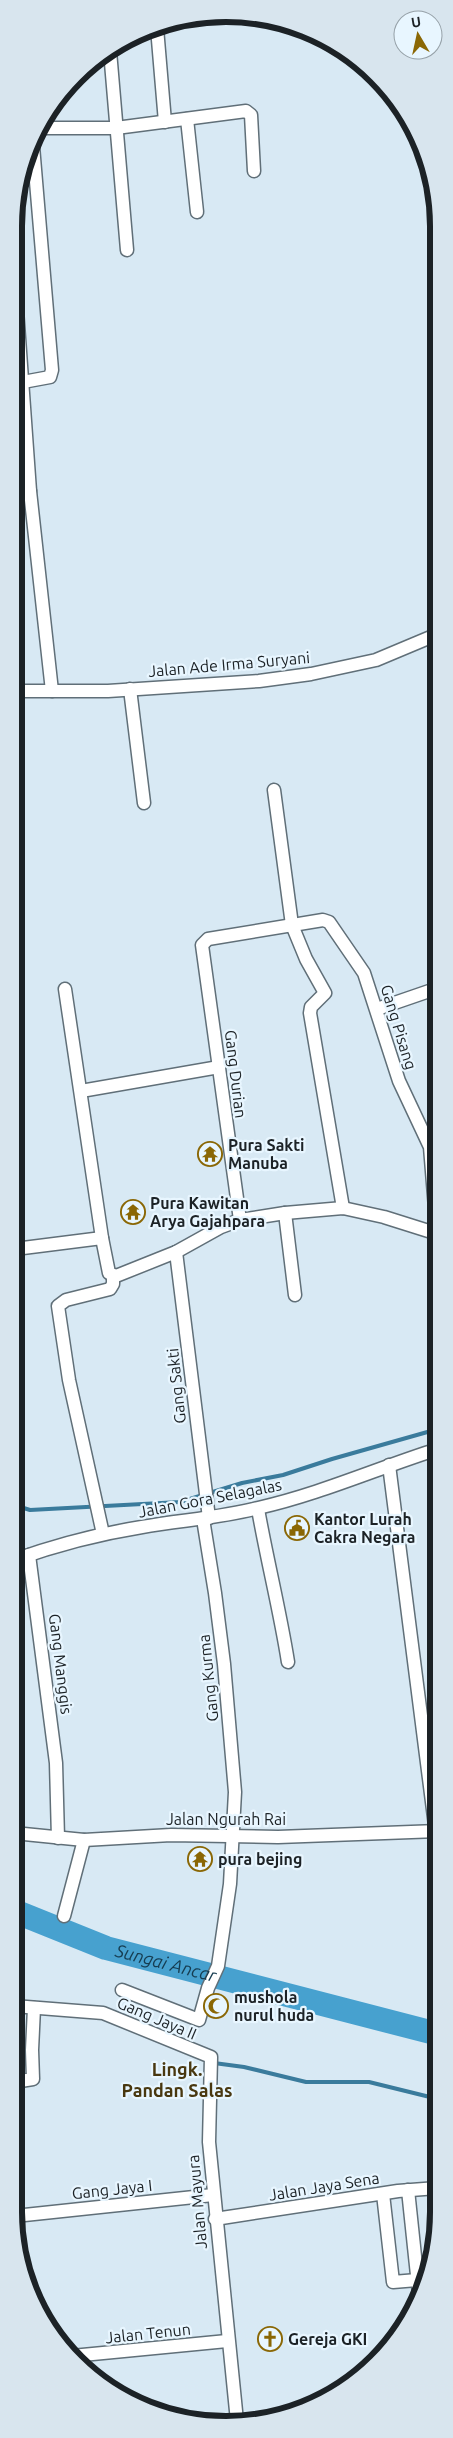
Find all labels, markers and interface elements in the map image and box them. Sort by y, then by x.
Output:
north arrow [393,10,443,60]
text: U [410,13,422,31]
street label: Jalan Ade Irma Suryani [147,648,311,680]
street label: Gang Pisang [378,982,420,1072]
street label: Gang Durian [222,1029,250,1119]
place label: Pura Sakti Manuba [228,1136,305,1172]
temple icon: Pura Sakti Manuba [197,1141,223,1167]
place label: Pura Kawitan Arya Gajahpara [150,1194,265,1230]
temple icon: Pura Kawitan Arya Gajahpara [120,1199,146,1225]
street label: Gang Sakti [163,1347,189,1425]
street label: Jalan Gora Selagalas [137,1475,283,1521]
place label: Kantor Lurah Cakra Negara [314,1510,415,1546]
public building icon: Kantor Lurah Cakra Negara [284,1515,310,1541]
street label: Gang Manggis [46,1613,76,1715]
street label: Gang Kurma [194,1633,222,1723]
street label: Jalan Ngurah Rai [166,1810,286,1828]
temple icon: pura bejing [187,1846,213,1872]
place label: pura bejing [218,1850,302,1868]
water label: Sungai Ancar [113,1940,220,1985]
place label: mushola nurul huda [234,1988,314,2024]
street label: Gang Jaya II [114,1993,200,2043]
mosque icon: mushola nurul huda [203,1993,229,2019]
district label: Lingk. Pandan Salas [122,2059,232,2100]
street label: Jalan Mayura [184,2154,210,2250]
street label: Jalan Jaya Sena [267,2168,381,2204]
street label: Gang Jaya I [71,2176,153,2202]
street label: Jalan Tenun [104,2320,192,2346]
church icon: Gereja GKI [257,2326,283,2352]
place label: Gereja GKI [288,2330,367,2348]

